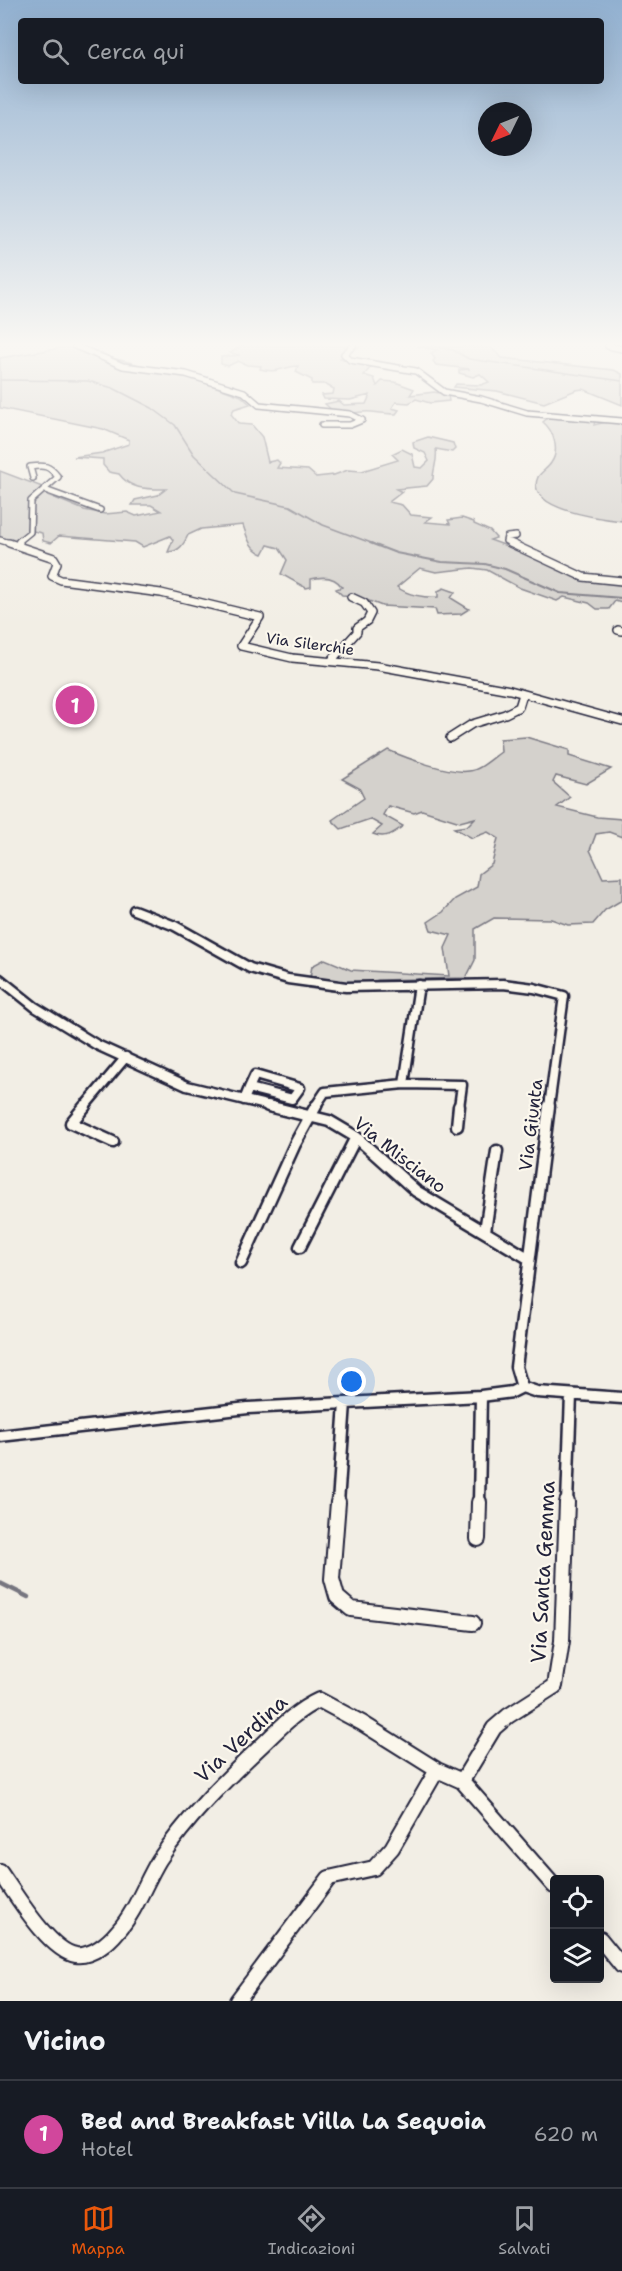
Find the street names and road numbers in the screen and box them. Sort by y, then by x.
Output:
street label: Via Silerchie [265,628,355,660]
street label: Via Giunta [513,1078,549,1172]
street label: Via Misciano [349,1111,451,1199]
street label: Via Santa Gemma [524,1480,562,1664]
street label: Via Verdina [188,1689,294,1789]

